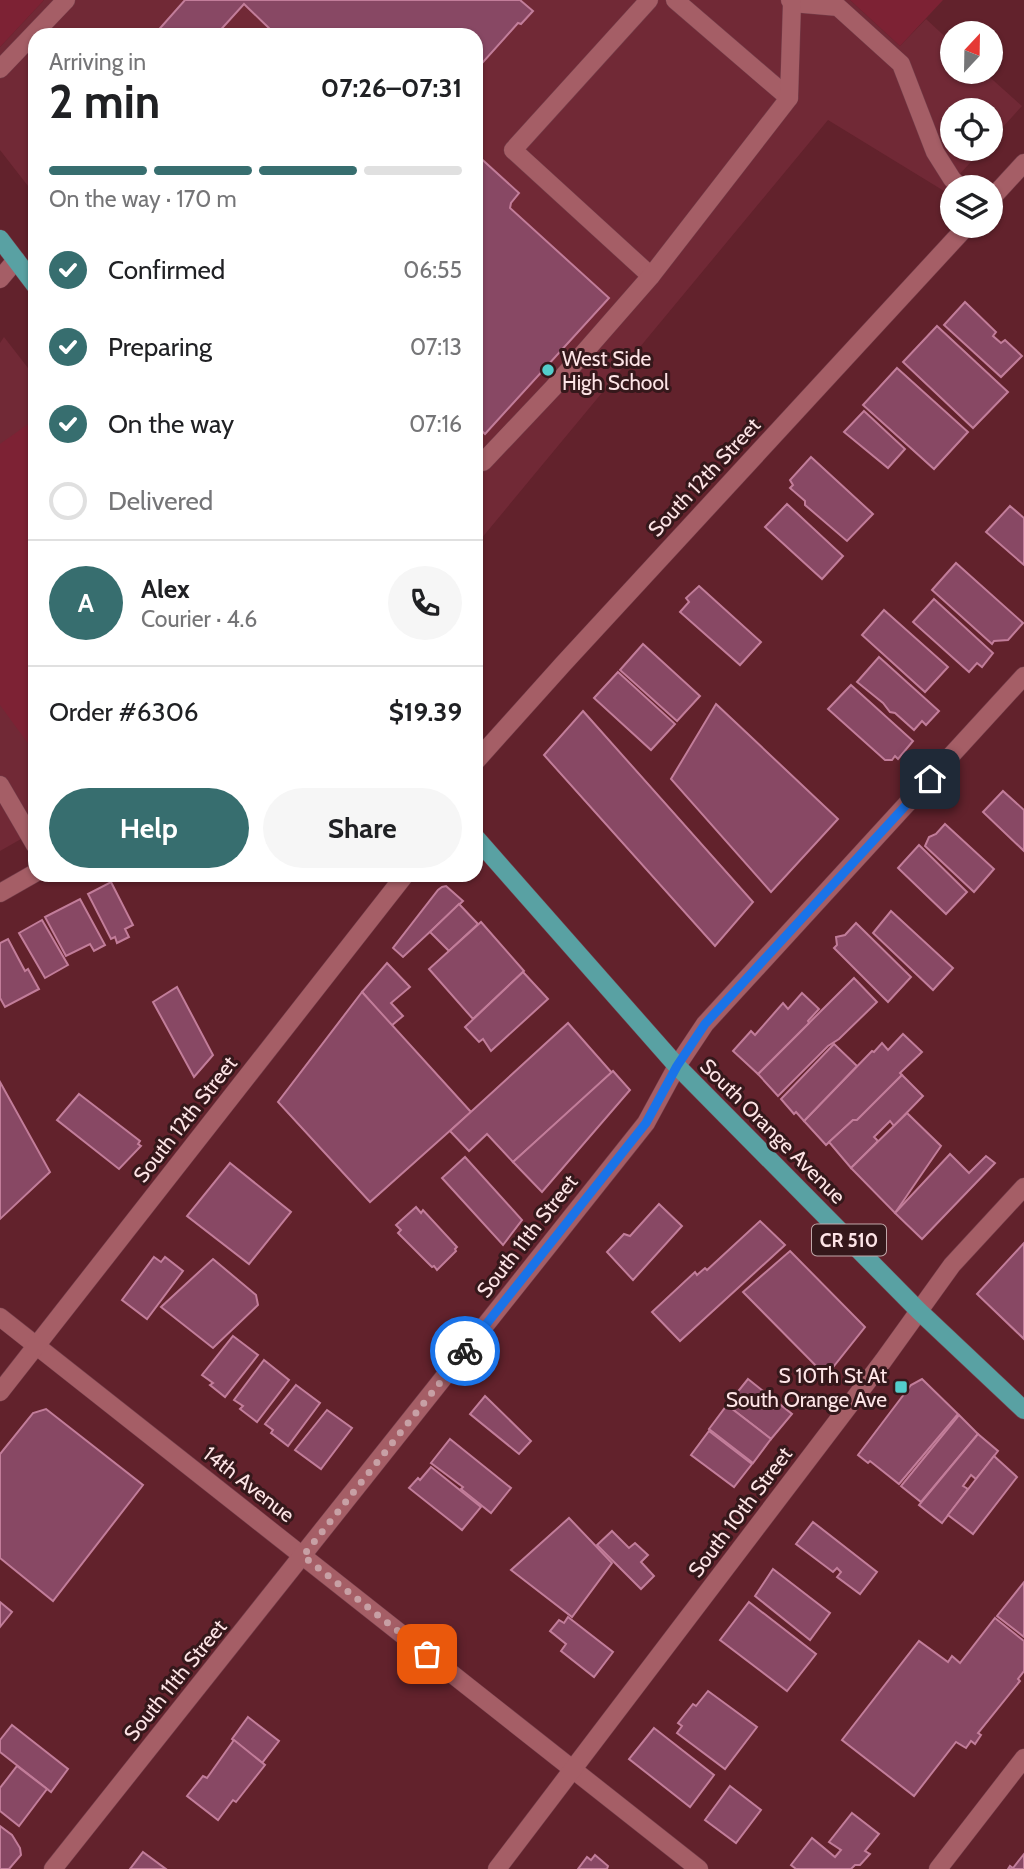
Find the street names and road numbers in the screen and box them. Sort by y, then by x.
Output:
street label: South 12th Street [643,413,765,541]
street label: South 12th Street [128,1051,242,1187]
street label: South Orange Avenue [695,1053,851,1209]
street label: South 11th Street [471,1170,583,1302]
road number: CR 510 [812,1224,886,1256]
street label: 14th Avenue [198,1441,300,1527]
street label: South 10th Street [683,1442,797,1582]
street label: South 11th Street [118,1614,232,1746]

